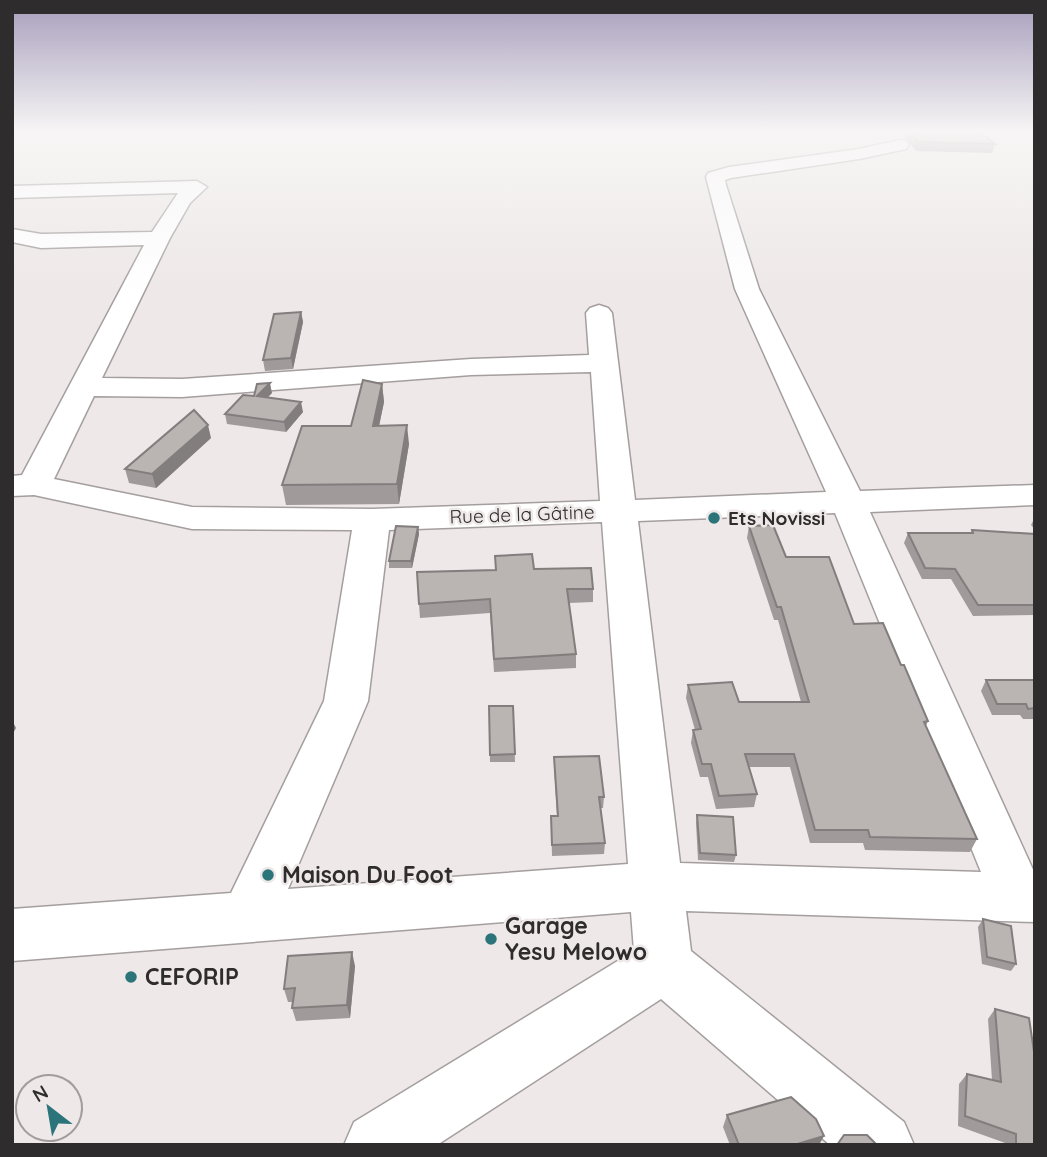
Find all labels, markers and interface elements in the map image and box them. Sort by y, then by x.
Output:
street label: Rue de la Gâtine [449,499,595,529]
place label: Ets Novissi [728,506,825,530]
marker: Ets Novissi [706,510,722,526]
place label: Maison Du Foot [282,860,453,889]
marker: Maison Du Foot [260,867,276,883]
place label: Garage Yesu Melowo [505,911,647,966]
marker: Garage Yesu Melowo [483,931,499,947]
place label: CEFORIP [145,962,239,991]
marker: CEFORIP [123,969,139,985]
north arrow [14,1073,84,1143]
text: N [28,1080,52,1107]

